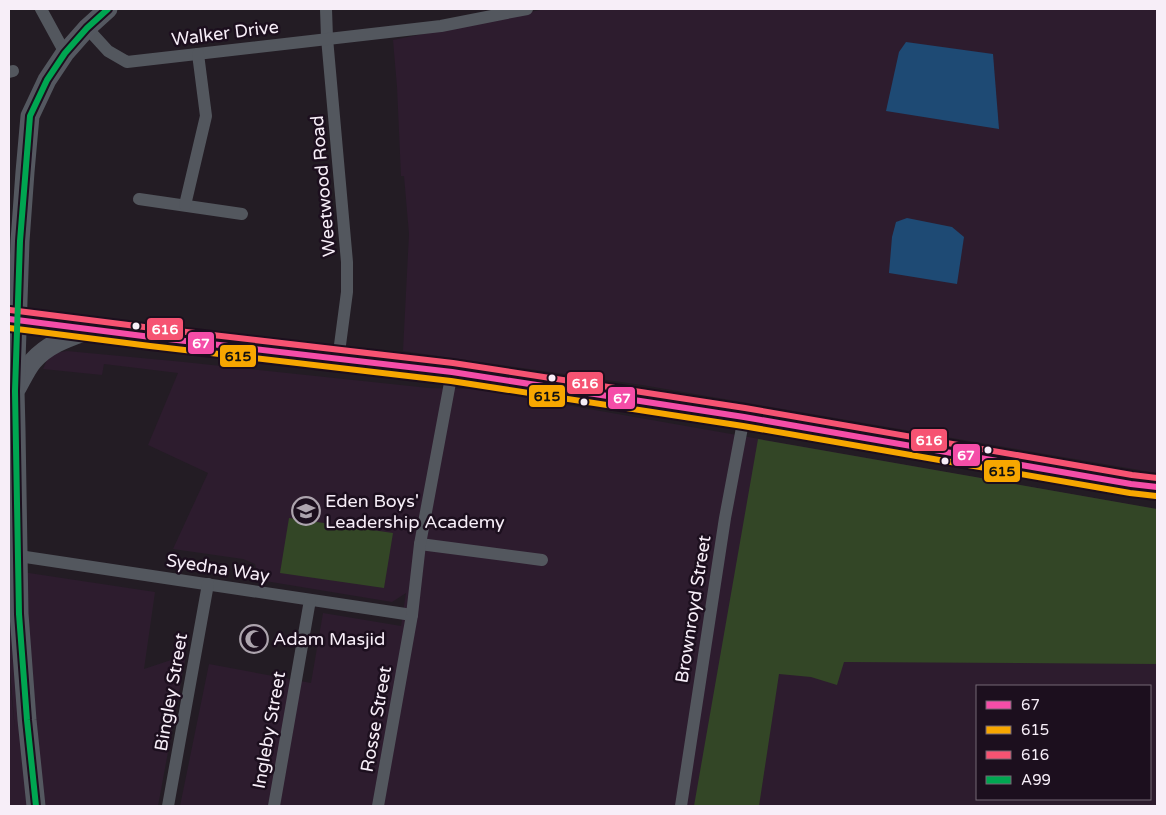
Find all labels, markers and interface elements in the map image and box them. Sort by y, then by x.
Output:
street label: Walker Drive [170,16,280,50]
street label: Weetwood Road [306,114,340,258]
line badge: 616 [146,317,184,341]
unlabelled marker [131,321,141,331]
text: 616 [152,321,178,338]
line badge: 67 [187,331,215,355]
text: 67 [192,335,210,352]
line badge: 615 [219,344,257,368]
text: 615 [225,348,251,365]
line badge: 616 [566,371,604,395]
unlabelled marker [547,373,557,383]
text: 616 [572,375,598,392]
line badge: 615 [528,384,566,408]
line badge: 67 [607,386,636,410]
text: 615 [534,388,560,405]
text: 67 [613,390,631,407]
unlabelled marker [579,397,589,407]
line badge: 616 [910,428,948,452]
text: 616 [916,432,942,449]
line badge: 67 [952,443,981,467]
unlabelled marker [983,445,993,455]
text: 67 [957,447,975,464]
unlabelled marker [940,456,950,466]
line badge: 615 [983,459,1021,483]
text: 615 [989,463,1015,480]
place label: Eden Boys' Leadership Academy [325,490,505,533]
school or university icon: Eden Boys' Leadership Academy [291,496,321,526]
street label: Brownroyd Street [670,533,716,685]
street label: Syedna Way [165,549,272,587]
mosque icon: Adam Masjid [239,624,269,654]
place label: Adam Masjid [273,628,385,650]
street label: Bingley Street [150,631,192,753]
street label: Rosse Street [356,664,396,774]
street label: Ingleby Street [248,669,290,790]
legend [976,685,1151,800]
text: 67 [1021,696,1040,714]
text: 615 [1021,721,1049,739]
text: 616 [1021,746,1049,764]
text: A99 [1021,771,1051,789]

